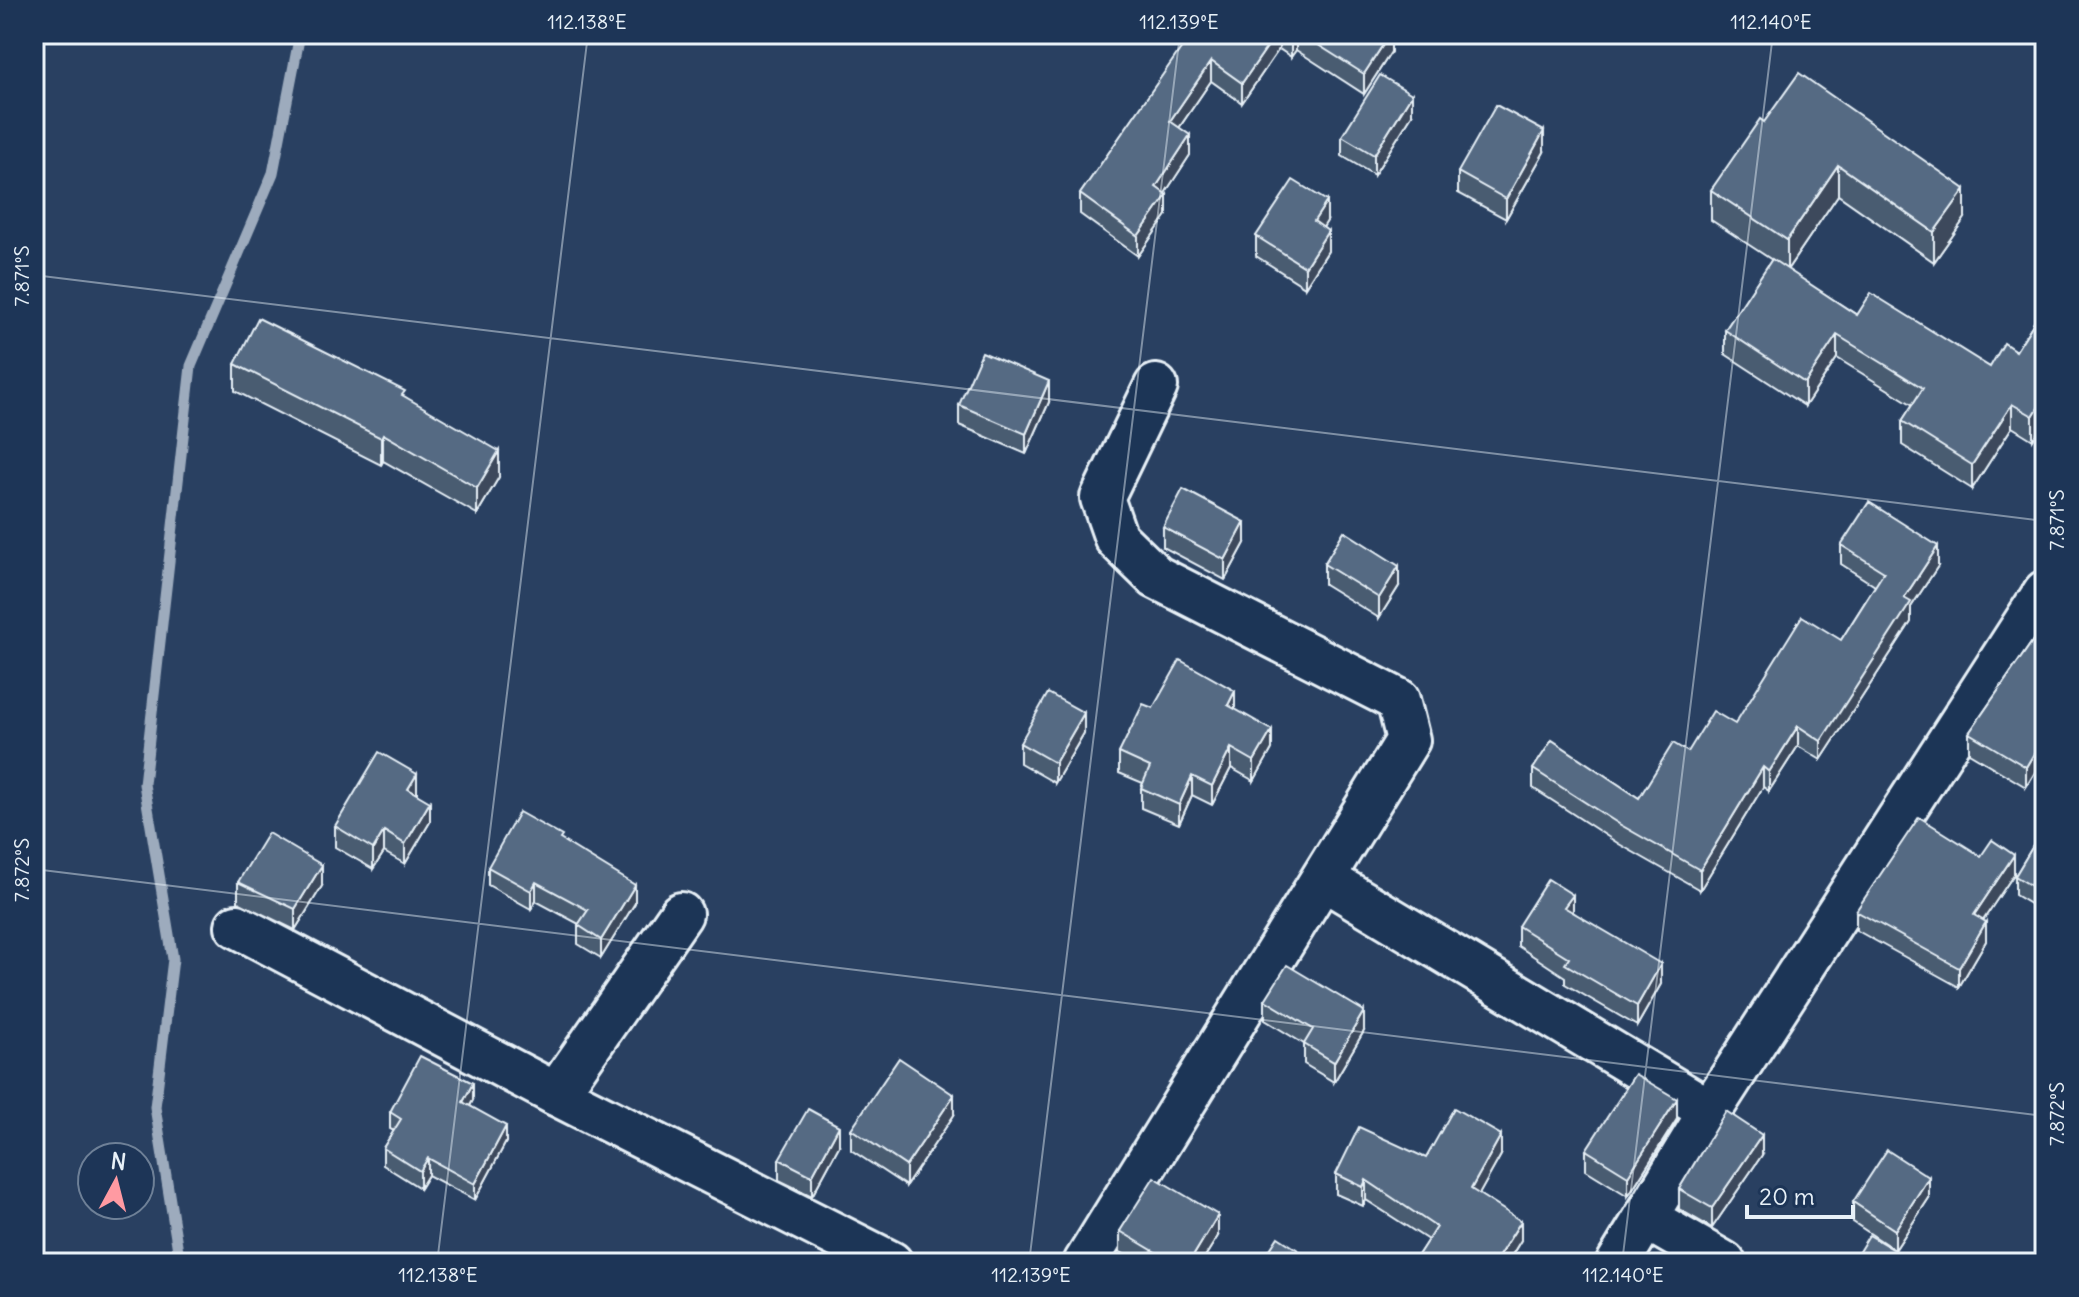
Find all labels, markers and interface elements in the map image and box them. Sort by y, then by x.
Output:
text: 112.138°E [547,9,627,34]
text: 112.139°E [1139,9,1219,34]
text: 112.140°E [1730,9,1812,34]
text: 7.871°S [9,246,34,307]
text: 7.871°S [2044,490,2069,551]
text: 7.872°S [9,838,34,902]
text: 7.872°S [2044,1082,2069,1146]
north arrow [76,1141,156,1221]
text: N [109,1146,128,1176]
scale bar [1747,1169,1853,1219]
text: 20 m [1759,1181,1815,1211]
text: 112.138°E [398,1262,478,1287]
text: 112.139°E [991,1262,1071,1287]
text: 112.140°E [1582,1262,1664,1287]

